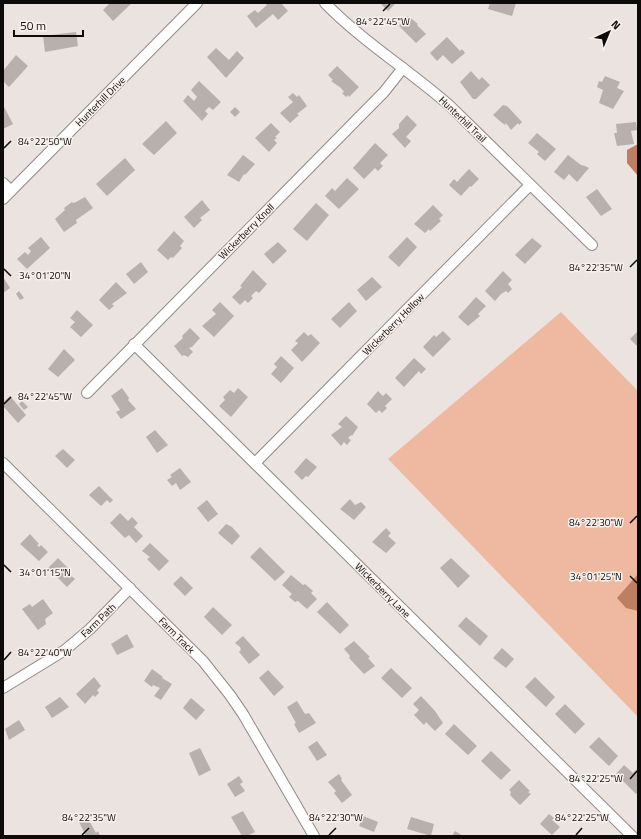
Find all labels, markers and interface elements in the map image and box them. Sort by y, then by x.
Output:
scale bar [14,12,83,38]
north arrow [589,12,629,52]
text: 84°22'45"W [356,14,410,29]
text: 50 m [20,16,46,35]
text: N [608,16,624,33]
street label: Hunterhill Drive [72,73,129,130]
street label: Hunterhill Trail [435,93,490,146]
text: 84°22'50"W [18,134,72,149]
street label: Wickerberry Knoll [215,200,278,263]
text: 84°22'35"W [569,260,623,275]
text: 34°01'20"N [19,268,71,283]
street label: Wickerberry Hollow [359,290,428,359]
text: 84°22'45"W [18,389,72,404]
text: 84°22'30"W [569,515,623,530]
street label: Wickerberry Lane [352,559,414,621]
text: 34°01'15"N [19,565,71,580]
text: 34°01'25"N [570,569,622,584]
street label: Farm Path [77,600,119,641]
street label: Farm Track [155,614,198,657]
text: 84°22'40"W [18,645,72,660]
text: 84°22'25"W [569,771,623,786]
text: 84°22'35"W [62,810,116,825]
text: 84°22'30"W [309,810,363,825]
text: 84°22'25"W [555,810,609,825]

